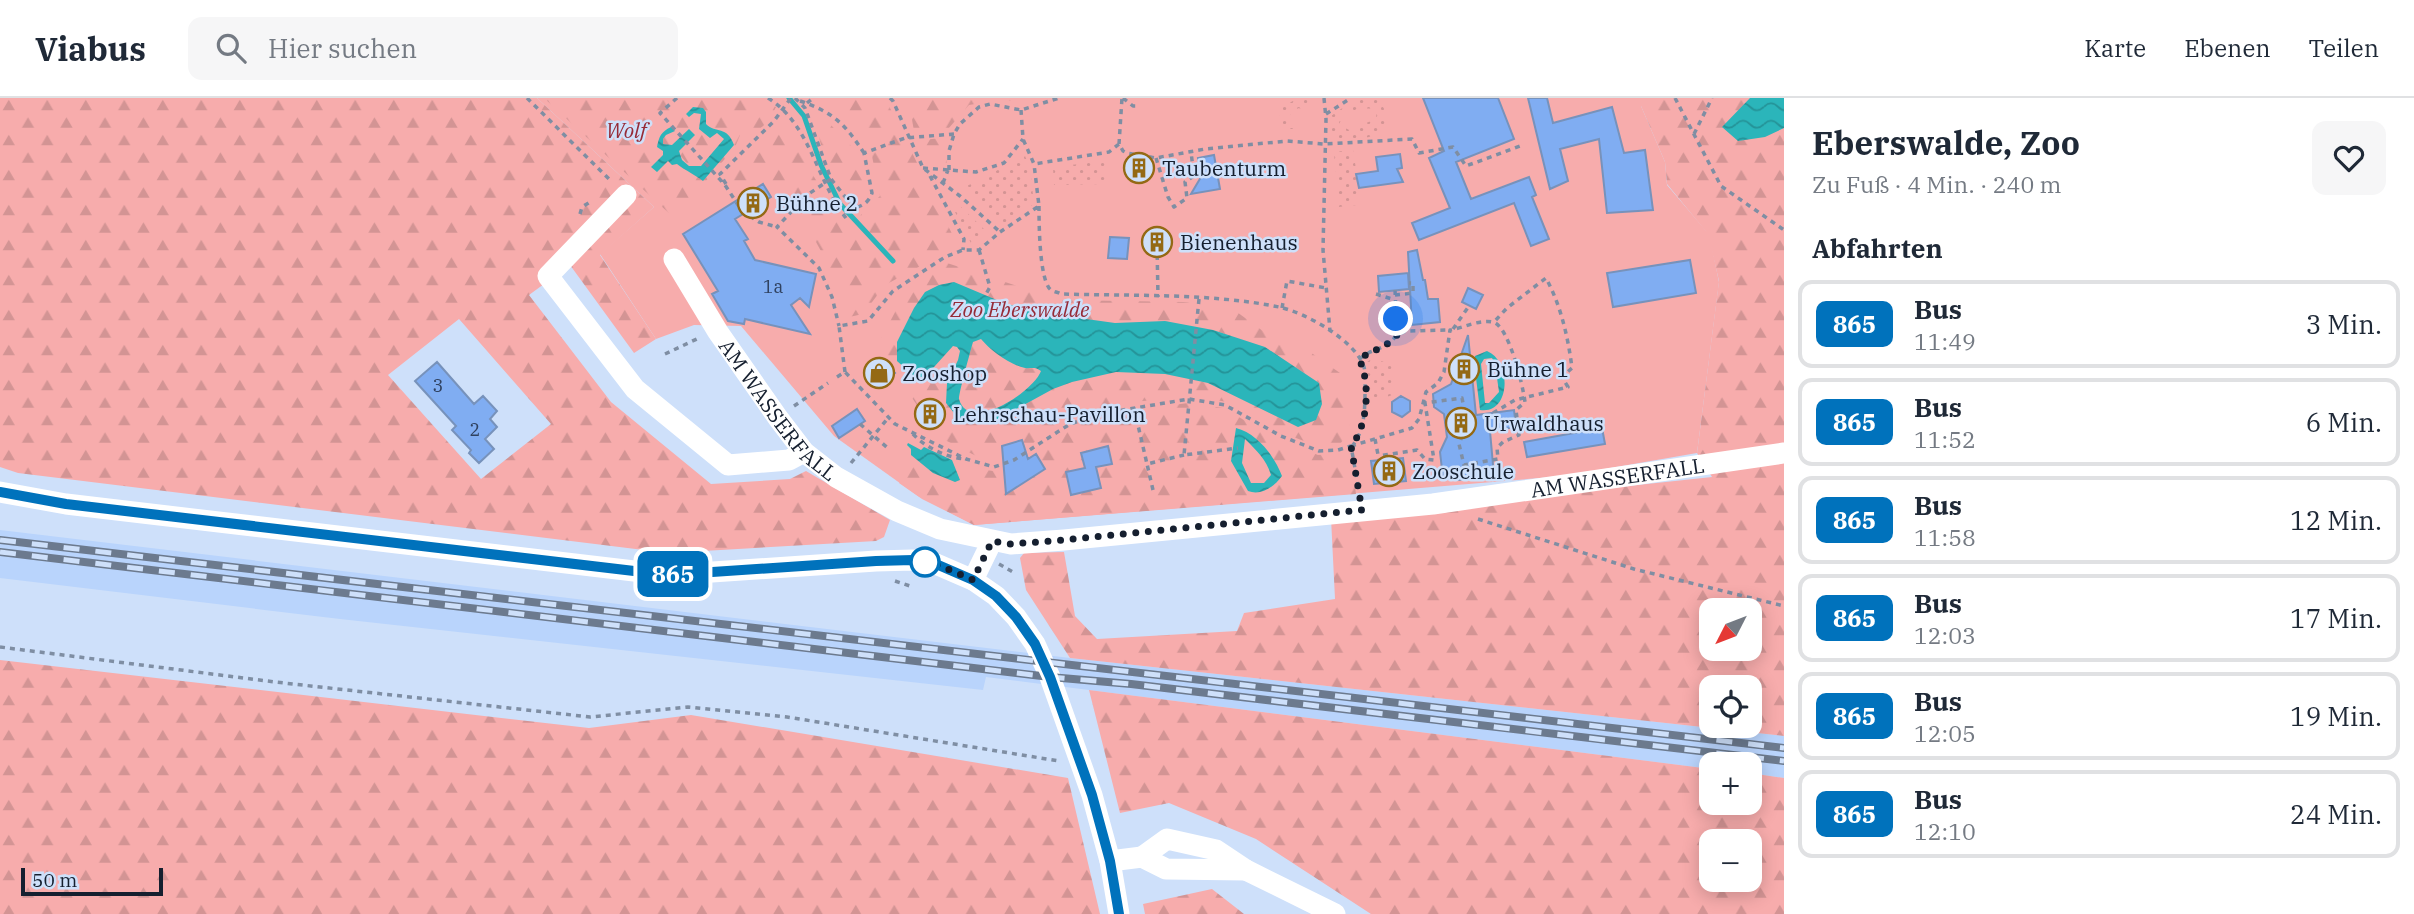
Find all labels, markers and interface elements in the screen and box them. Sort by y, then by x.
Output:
search box [188,17,678,80]
text: Viabus [35,27,146,70]
icon: search [212,29,250,67]
text: Hier suchen [268,31,417,65]
text: Karte [2084,32,2146,64]
text: Ebenen [2184,32,2271,64]
text: Teilen [2309,32,2379,64]
park label: Wolf [606,116,650,144]
text: Eberswalde, Zoo [1812,121,2080,164]
button: heart [2312,121,2386,195]
building icon: Taubenturm [1122,151,1156,185]
place label: Taubenturm [1162,154,1286,182]
text: Zu Fuß · 4 Min. · 240 m [1812,169,2061,199]
building icon: Bühne 2 [736,186,770,220]
place label: Bühne 2 [776,189,858,217]
building icon: Bienenhaus [1140,225,1174,259]
place label: Bienenhaus [1180,228,1298,256]
text: Abfahrten [1812,231,1943,265]
house number: 1a [763,275,783,298]
text: Bus [1914,292,1962,326]
park label: Zoo Eberswalde [950,295,1090,323]
your location [1378,301,1413,336]
text: 3 Min. [2306,307,2382,341]
text: 865 [1833,308,1876,340]
text: 11:49 [1914,326,1976,356]
street label: AM WASSERFALL [713,333,843,487]
building icon: Bühne 1 [1447,352,1481,386]
place label: Bühne 1 [1487,355,1569,383]
shop icon: Zooshop [862,356,896,390]
place label: Zooshop [902,359,987,387]
house number: 3 [433,374,443,397]
text: Bus [1914,390,1962,424]
building icon: Lehrschau-Pavillon [913,397,947,431]
place label: Lehrschau-Pavillon [953,400,1146,428]
text: 6 Min. [2306,405,2382,439]
building icon: Urwaldhaus [1444,406,1478,440]
text: 865 [1833,406,1876,438]
place label: Urwaldhaus [1484,409,1604,437]
house number: 2 [470,418,480,441]
text: 11:52 [1914,424,1976,454]
street label: AM WASSERFALL [1529,451,1706,504]
building icon: Zooschule [1372,454,1406,488]
place label: Zooschule [1412,457,1514,485]
text: Bus [1914,488,1962,522]
text: 12 Min. [2290,503,2382,537]
text: 865 [1833,504,1876,536]
text: 11:58 [1914,522,1976,552]
unlabelled marker [910,547,940,577]
line badge: 865 [633,551,713,597]
text: 865 [651,558,695,590]
text: Bus [1914,586,1962,620]
north arrow [1699,598,1762,662]
map controls [1699,598,1762,892]
text: 17 Min. [2290,601,2382,635]
text: 865 [1833,602,1876,634]
text: 12:03 [1914,620,1976,650]
button: locate [1699,675,1762,738]
text: Bus [1914,684,1962,718]
text: 19 Min. [2290,699,2382,733]
text: 865 [1833,700,1876,732]
text: 12:05 [1914,718,1976,748]
button: + [1699,752,1762,815]
text: Bus [1914,782,1962,816]
text: 24 Min. [2290,797,2382,831]
text: 865 [1833,798,1876,830]
text: 12:10 [1914,816,1976,846]
button: − [1699,829,1762,892]
scale bar [21,865,163,897]
text: 50 m [32,868,77,892]

